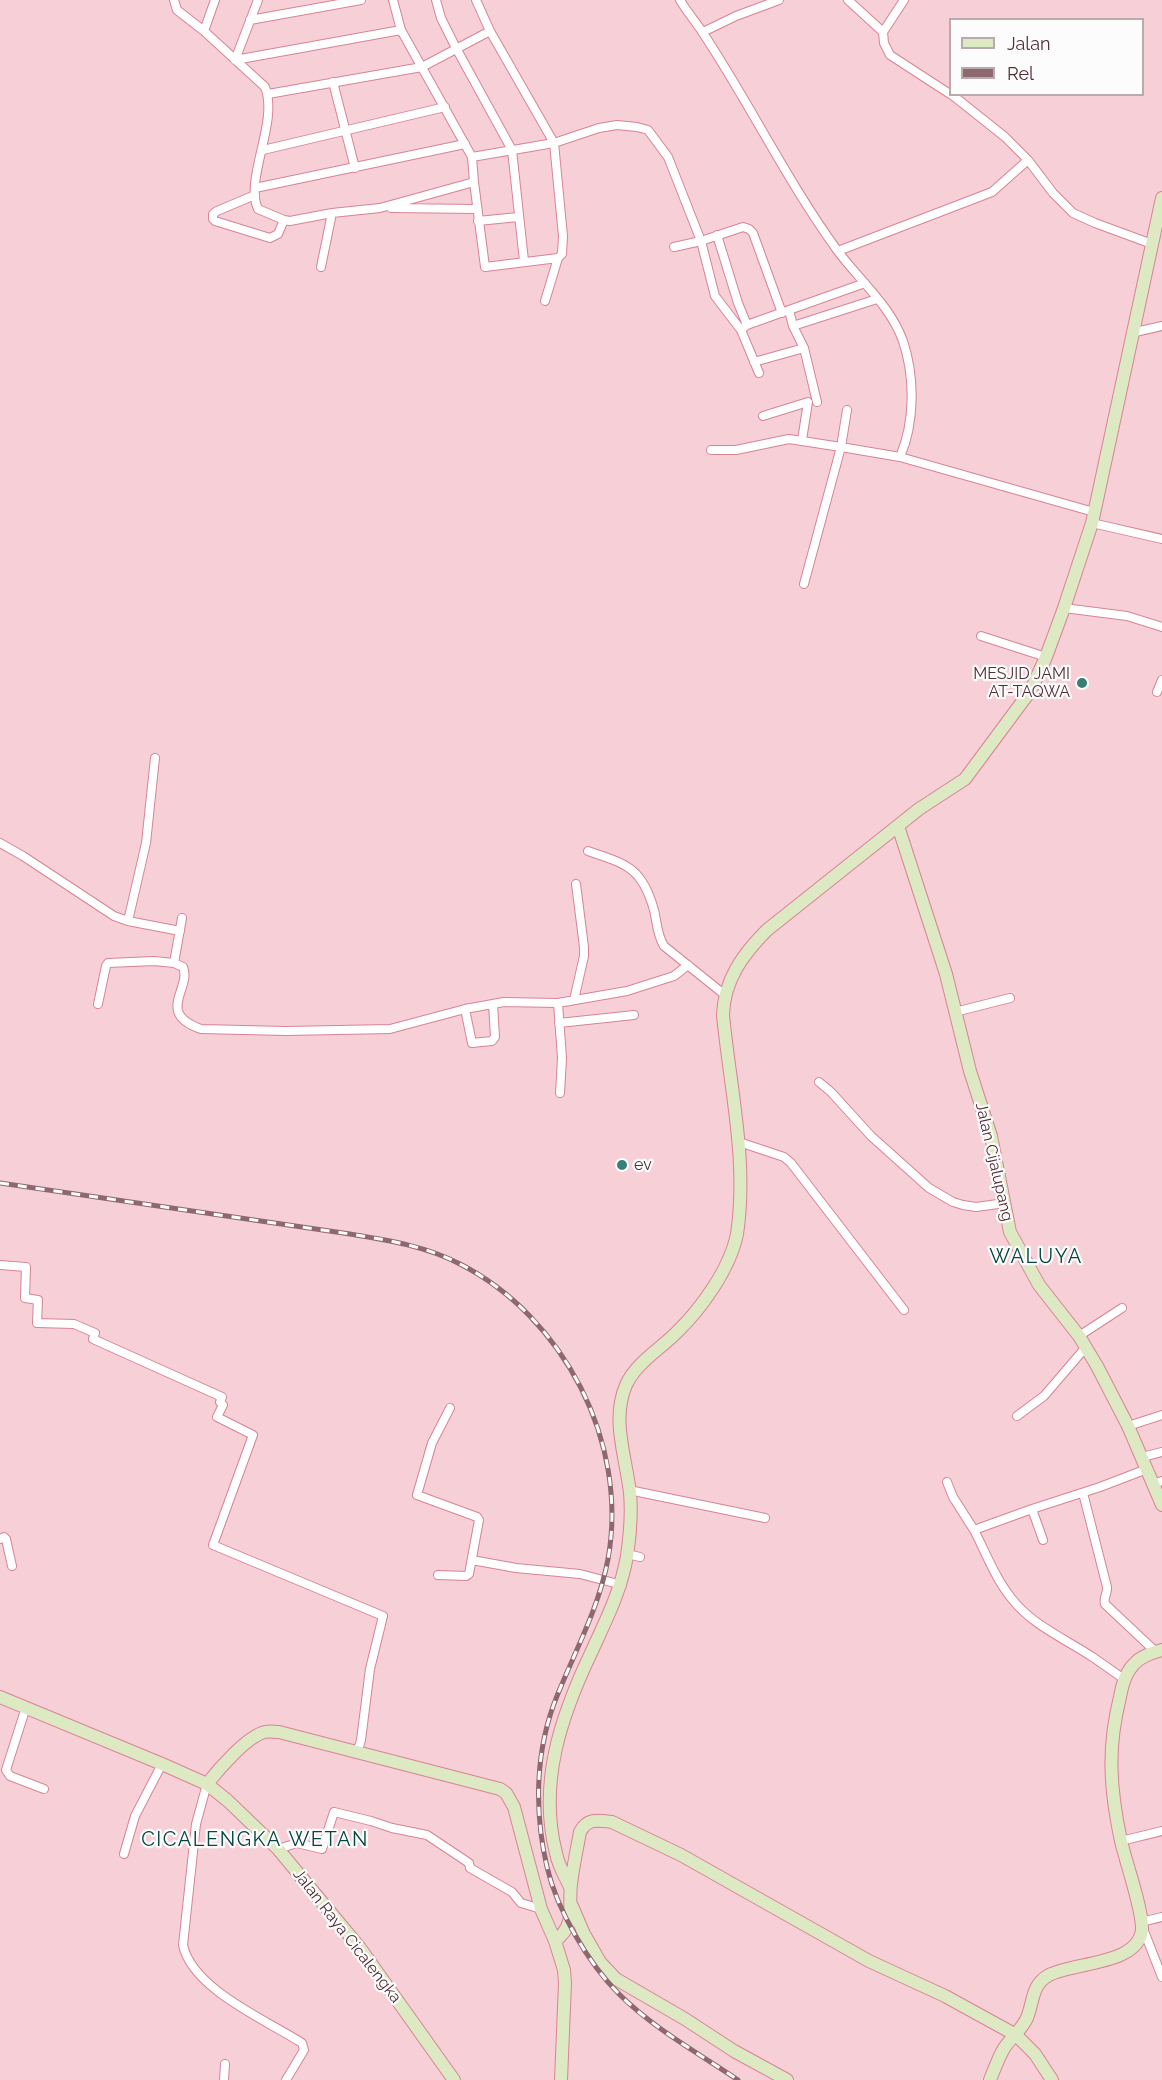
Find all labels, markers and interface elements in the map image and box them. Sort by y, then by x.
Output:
legend [949,18,1144,96]
text: Jalan [1007,33,1051,54]
text: Rel [1007,63,1034,84]
place label: MESJID JAMI AT-TAQWA [973,664,1070,702]
marker: MESJID JAMI AT-TAQWA [1075,676,1089,690]
street label: Jalan Cijalupang [971,1101,1017,1223]
place label: ev [634,1155,652,1175]
marker: ev [615,1158,629,1172]
district label: WALUYA [989,1245,1083,1269]
district label: CICALENGKA WETAN [141,1828,369,1852]
street label: Jalan Raya Cicalengka [289,1865,405,2007]

